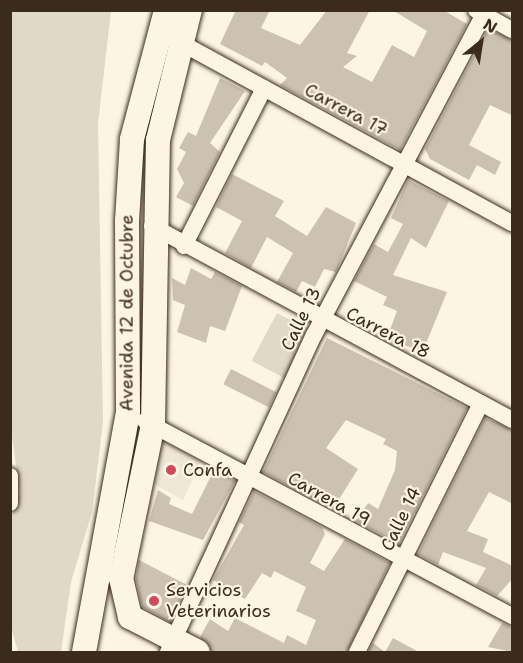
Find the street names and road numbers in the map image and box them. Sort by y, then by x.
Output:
street label: Carrera 17 [301,79,391,141]
street label: Avenida 12 de Octubre [116,215,138,411]
street label: Calle 13 [276,284,326,354]
street label: Carrera 18 [342,303,434,363]
street label: Carrera 19 [284,467,374,531]
street label: Calle 14 [376,484,426,554]

